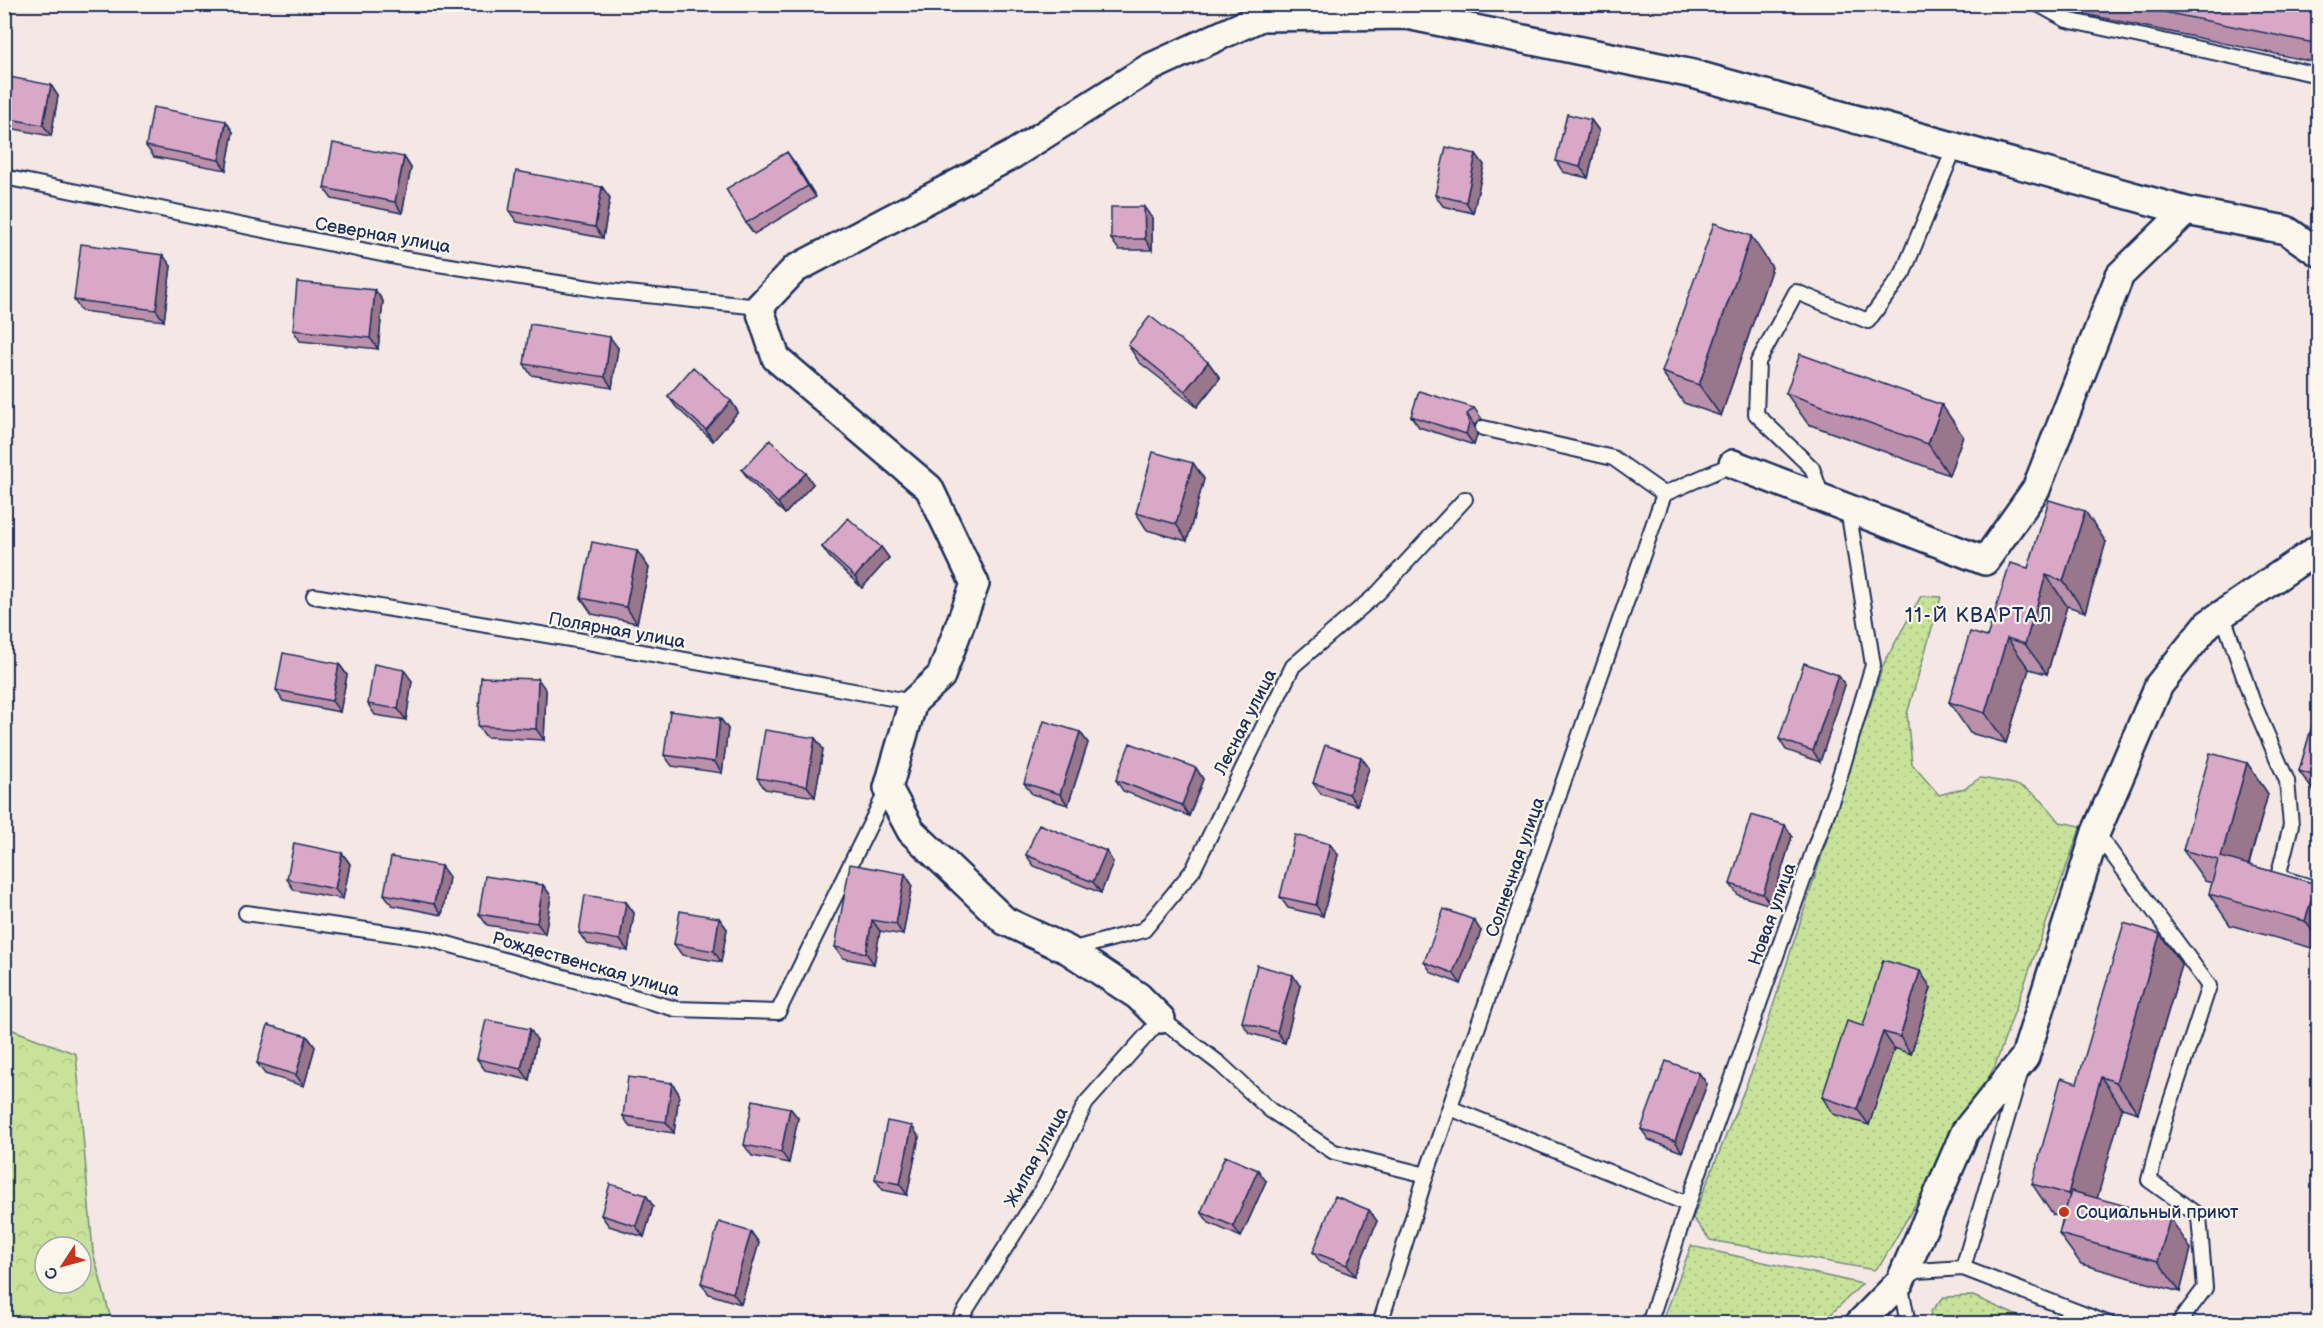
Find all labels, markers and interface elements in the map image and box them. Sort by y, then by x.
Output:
street label: Северная улица [313,213,453,258]
district label: 11-Й КВАРТАЛ [1905,604,2053,628]
street label: Полярная улица [547,608,687,653]
street label: Лесная улица [1209,666,1281,779]
street label: Солнечная улица [1482,794,1549,940]
street label: Новая улица [1744,860,1801,968]
street label: Рождественская улица [490,928,682,1001]
street label: Жилая улица [1000,1103,1073,1211]
place label: Социальный приют [2076,1202,2239,1223]
marker: Социальный приют [2057,1205,2071,1219]
north arrow [33,1235,93,1295]
text: С [41,1263,63,1283]

